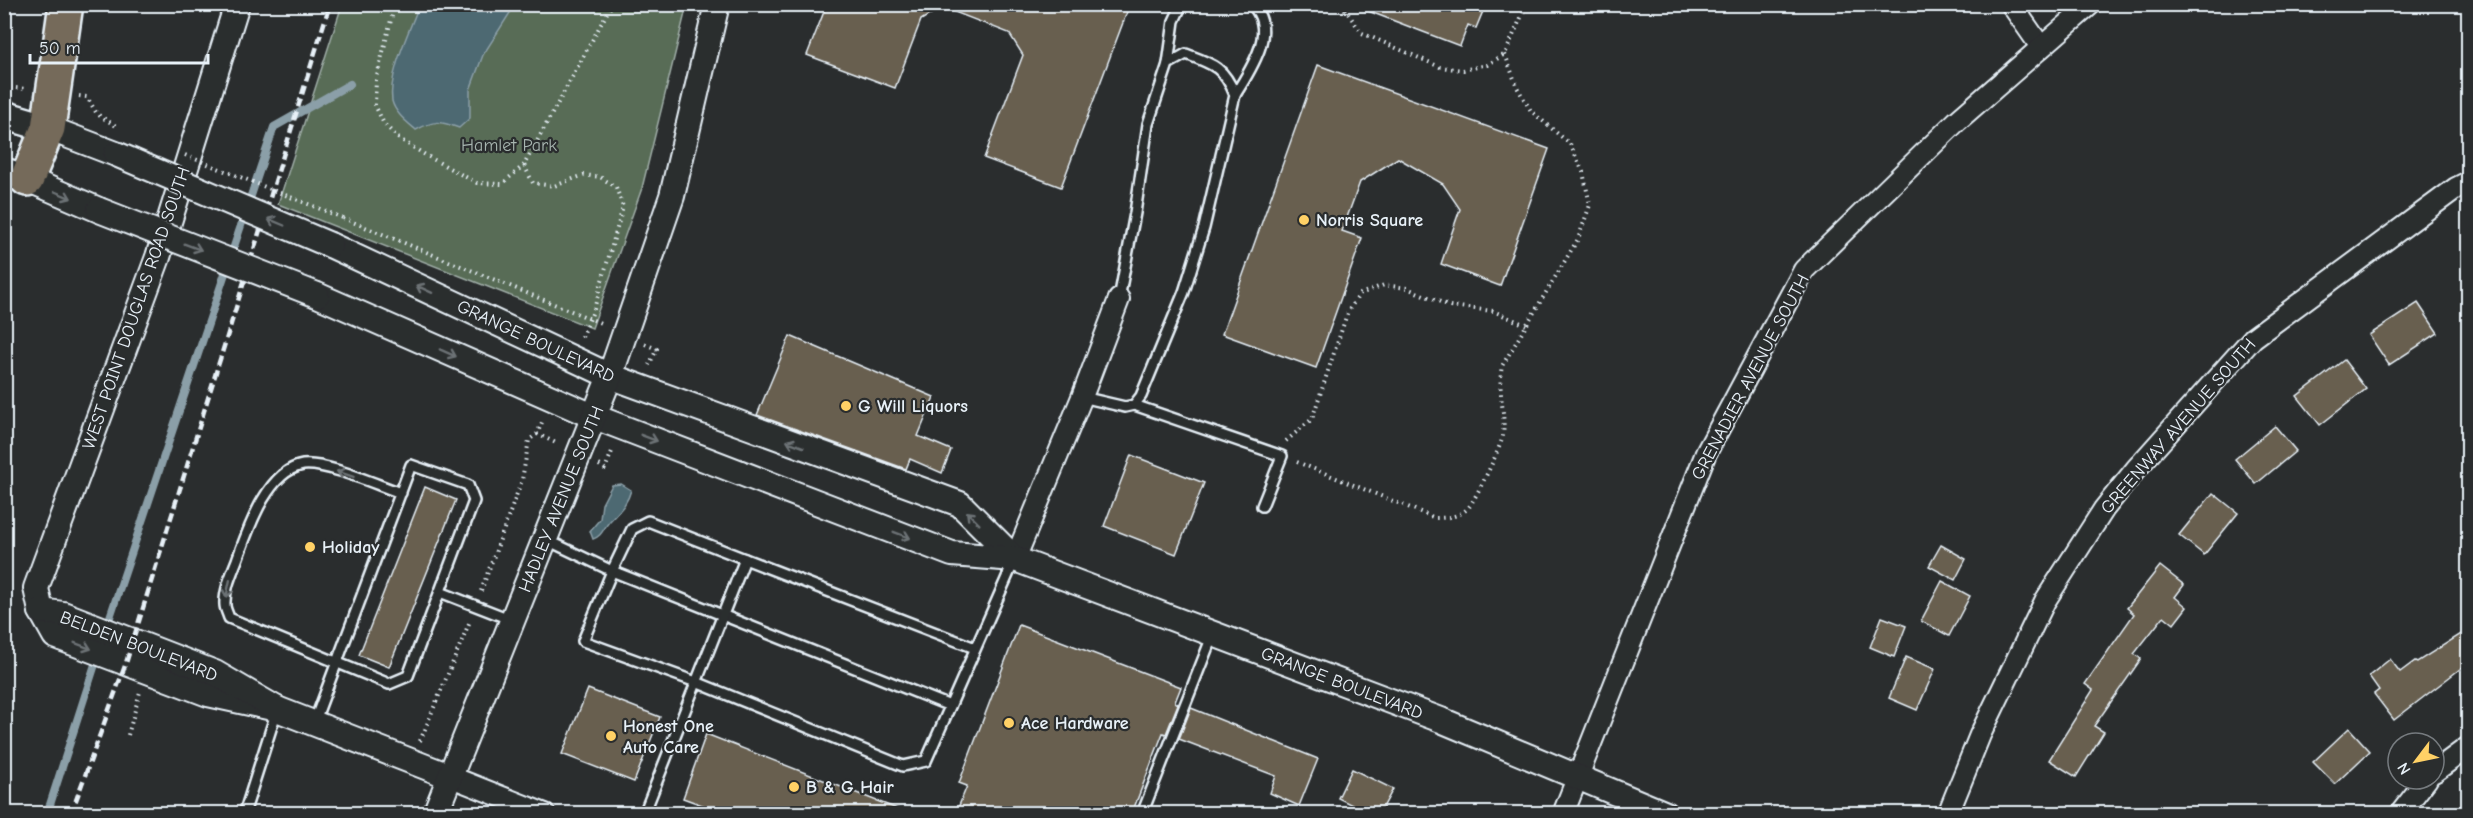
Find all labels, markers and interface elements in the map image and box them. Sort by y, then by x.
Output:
scale bar [30,27,208,65]
text: 50 m [39,38,81,59]
park label: Hamlet Park [461,135,557,156]
street label: WEST POINT DOUGLAS ROAD SOUTH [78,164,195,452]
one-way arrow [54,189,72,201]
place label: Norris Square [1316,210,1423,231]
marker: Norris Square [1297,213,1311,227]
one-way arrow [267,216,286,227]
one-way arrow [183,242,202,253]
street label: GRENADIER AVENUE SOUTH [1687,271,1814,484]
one-way arrow [415,282,433,294]
street label: GRANGE BOULEVARD [454,296,618,387]
street label: GREENWAY AVENUE SOUTH [2096,334,2260,518]
one-way arrow [438,347,456,359]
place label: G Will Liquors [858,396,968,417]
marker: G Will Liquors [839,399,853,413]
street label: HADLEY AVENUE SOUTH [514,403,608,595]
one-way arrow [639,433,658,444]
one-way arrow [786,437,805,448]
one-way arrow [337,468,355,479]
one-way arrow [966,511,981,525]
one-way arrow [893,531,911,542]
place label: Holiday [322,537,380,558]
marker: Holiday [303,540,317,554]
one-way arrow [222,579,233,598]
street label: BELDEN BOULEVARD [57,607,221,686]
one-way arrow [73,642,92,653]
street label: GRANGE BOULEVARD [1258,643,1426,724]
place label: Ace Hardware [1021,713,1129,734]
place label: Honest One Auto Care [623,716,714,758]
marker: Ace Hardware [1002,716,1016,730]
marker: Honest One Auto Care [604,729,618,743]
north arrow [2386,731,2446,791]
text: N [2394,759,2415,778]
place label: B & G Hair [806,777,895,798]
marker: B & G Hair [787,780,801,794]

